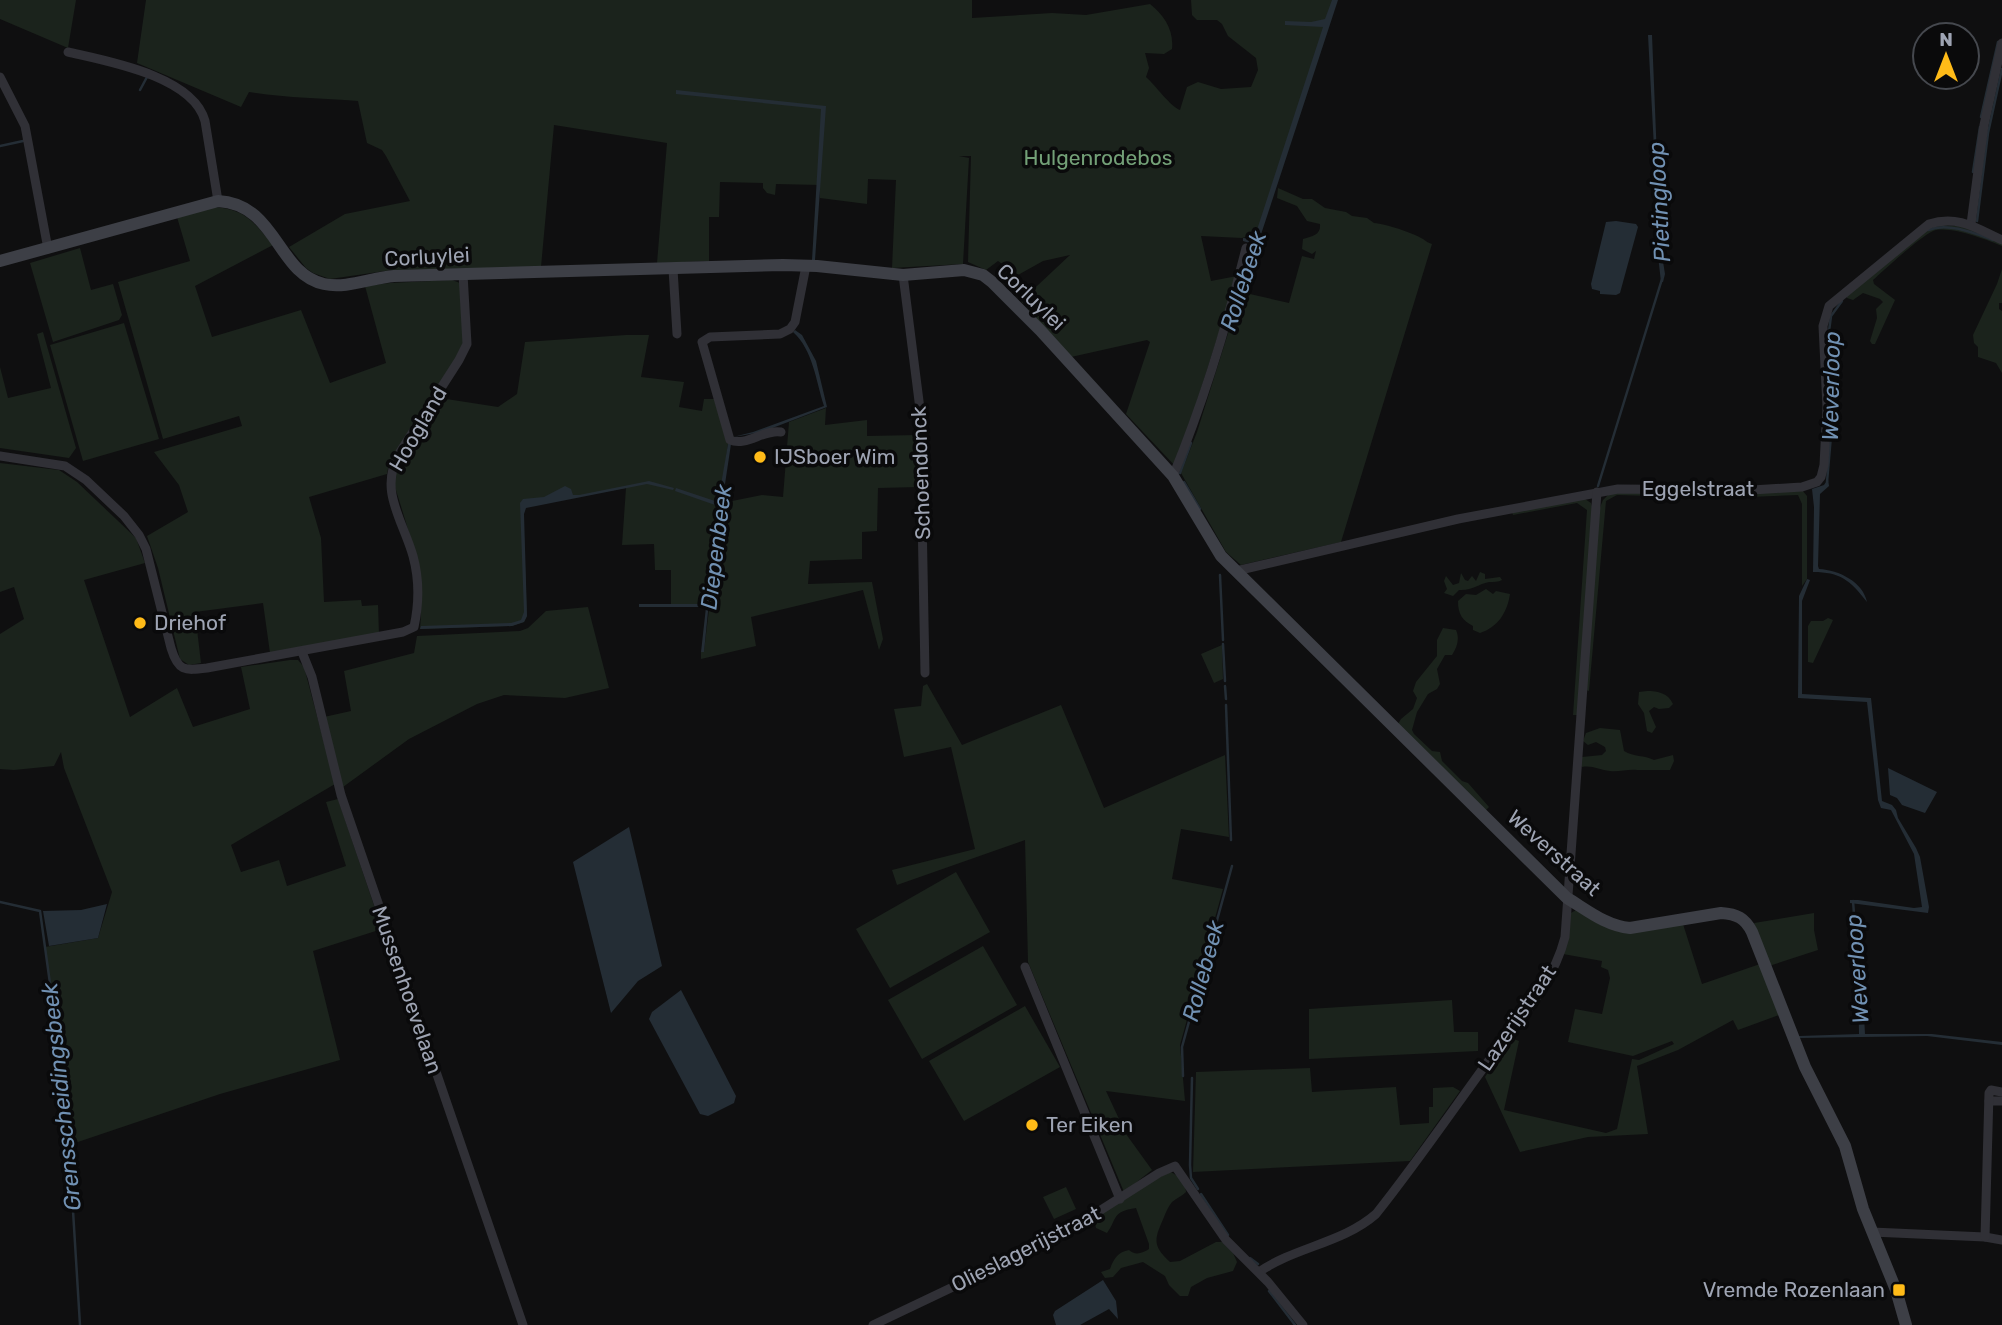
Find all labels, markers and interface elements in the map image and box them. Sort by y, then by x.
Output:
north arrow [1911,21,1981,91]
text: N [1939,28,1953,51]
water label: Pietingloop [1642,141,1676,263]
park label: Hulgenrodebos [1023,145,1173,170]
water label: Rollebeek [1214,226,1273,334]
street label: Corluylei [384,242,470,271]
street label: Corluylei [992,258,1071,335]
water label: Weverloop [1816,331,1846,441]
street label: Hoogland [383,382,452,476]
street label: Schoendonck [906,406,935,540]
place label: IJSboer Wim [774,444,895,469]
marker: IJSboer Wim [752,449,768,465]
street label: Eggelstraat [1642,476,1754,501]
water label: Diepenbeek [694,482,738,611]
place label: Driehof [154,610,226,635]
marker: Driehof [132,615,148,631]
street label: Weverstraat [1503,804,1606,901]
street label: Mussenhoevelaan [367,903,448,1077]
water label: Weverloop [1839,913,1875,1025]
water label: Rollebeek [1176,916,1230,1025]
street label: Lazerijstraat [1472,960,1561,1075]
water label: Grensscheidingsbeek [35,980,87,1213]
place label: Ter Eiken [1046,1112,1133,1137]
marker: Ter Eiken [1024,1117,1040,1133]
street label: Olieslagerijstraat [947,1200,1105,1297]
place label: Vremde Rozenlaan [1703,1277,1885,1302]
marker: Vremde Rozenlaan [1891,1282,1907,1298]

